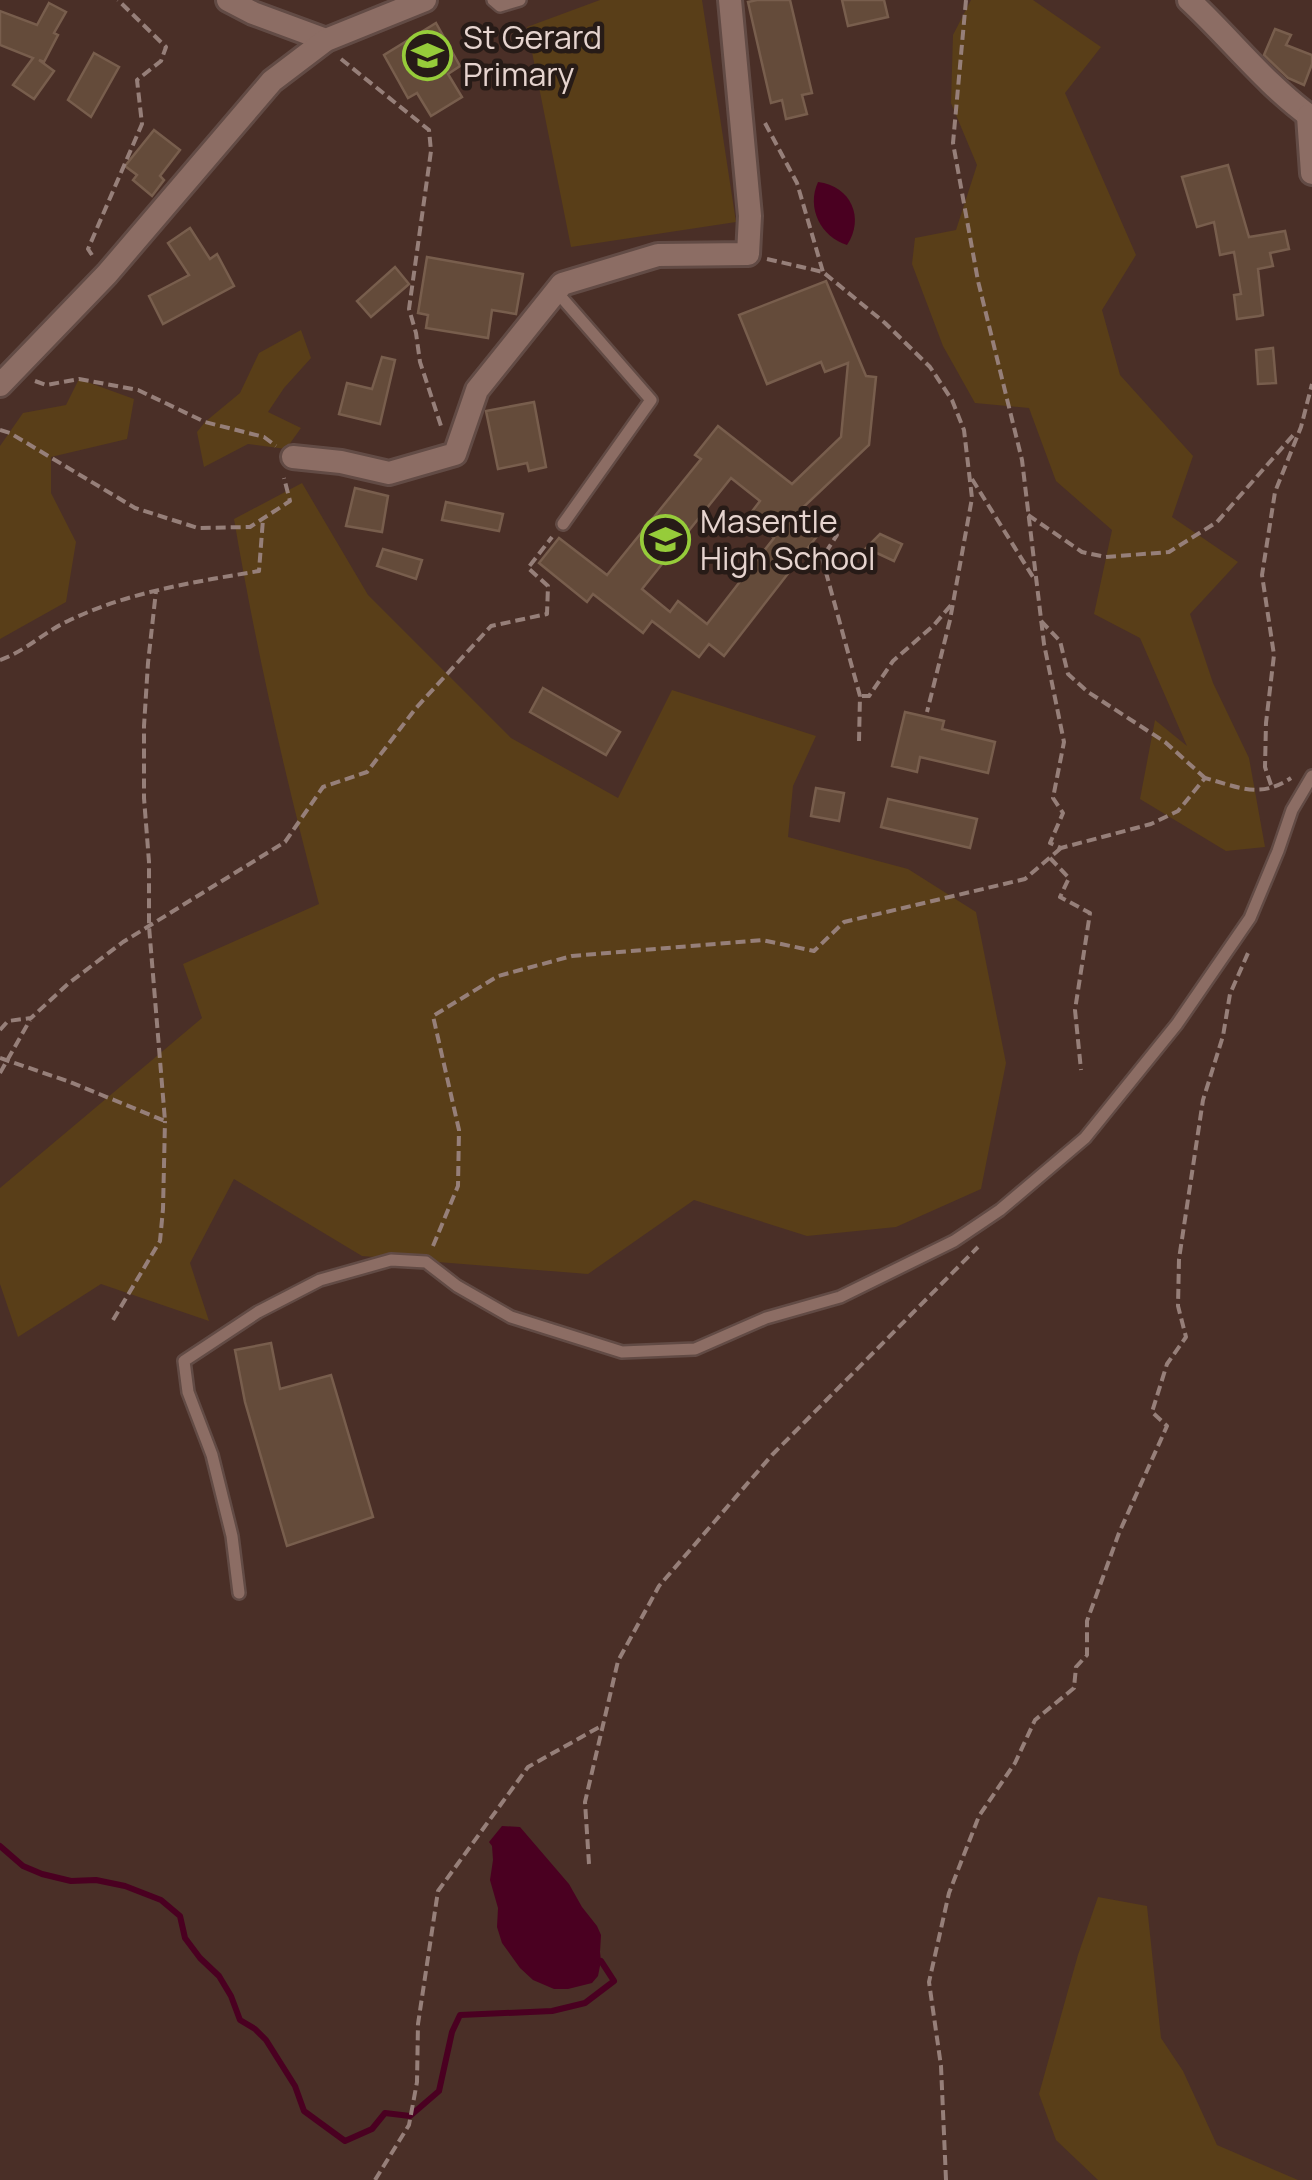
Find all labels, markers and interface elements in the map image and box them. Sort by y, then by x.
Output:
place label: St Gerard Primary [463,15,602,96]
school or university icon: St Gerard Primary [402,29,454,81]
place label: Masentle High School [700,499,876,580]
school or university icon: Masentle High School [639,513,691,565]

